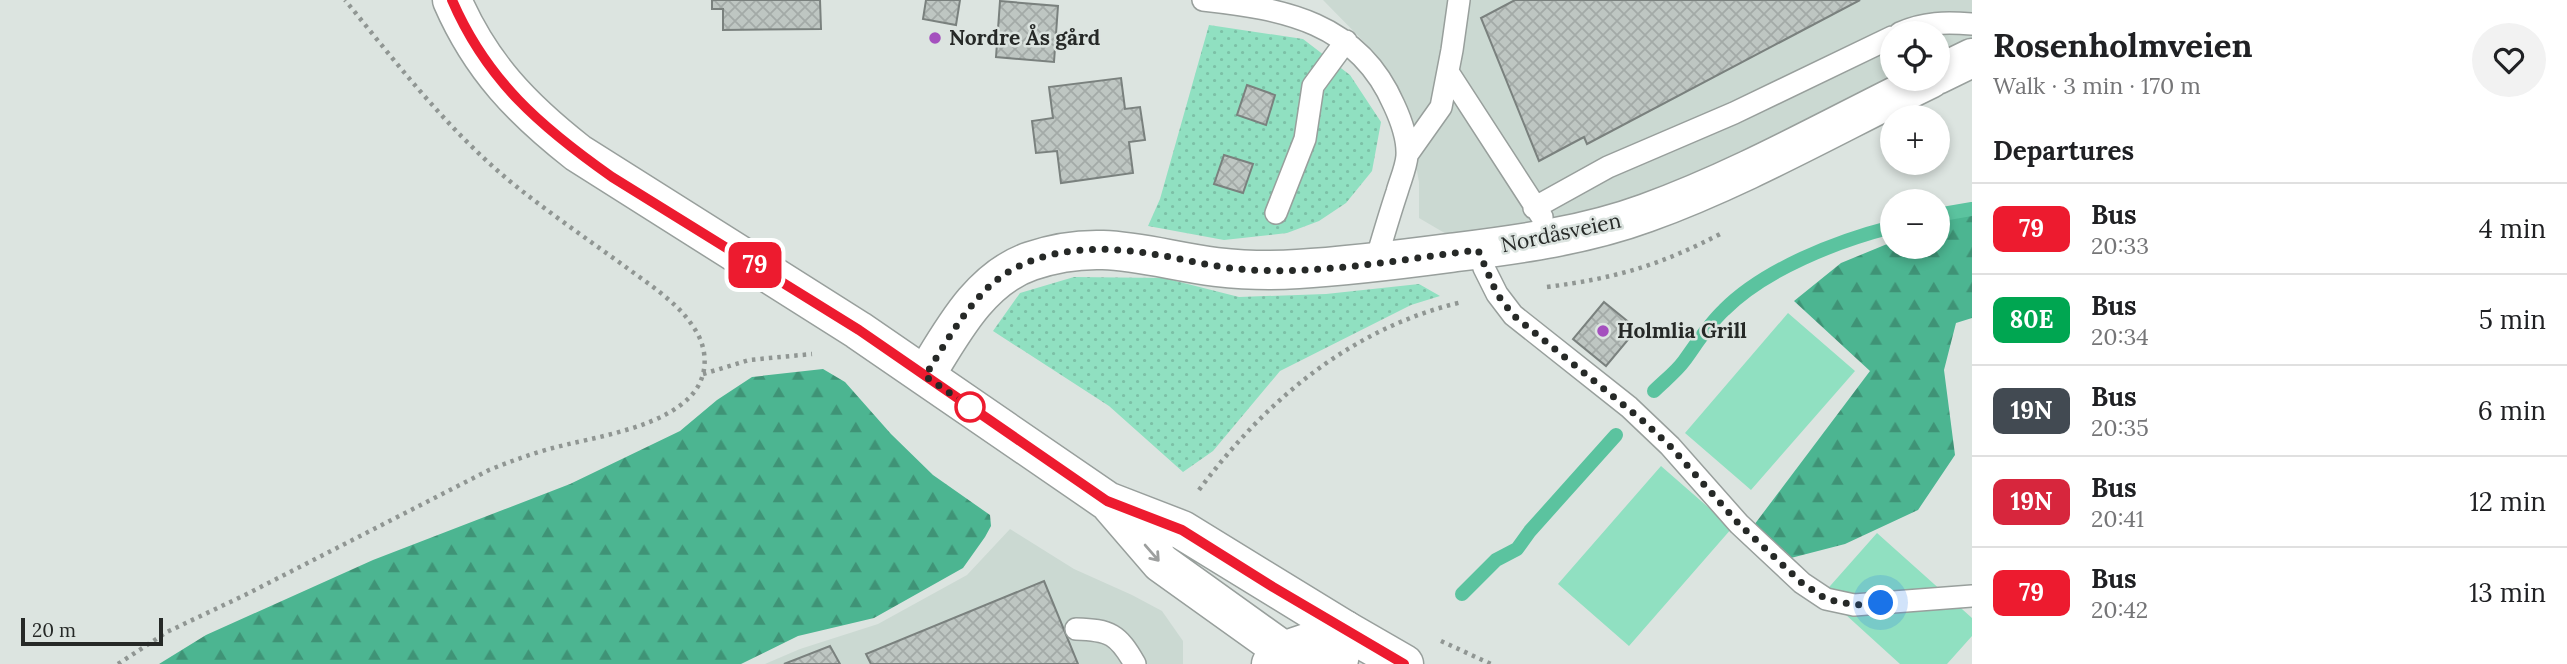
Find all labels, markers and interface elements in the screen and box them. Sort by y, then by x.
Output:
map controls [1880,21,1950,259]
button: locate [1880,21,1950,91]
button: heart [2472,23,2546,97]
place label: Nordre Ås gård [949,24,1100,51]
text: Rosenholmveien [1993,24,2253,66]
marker: Nordre Ås gård [927,30,943,46]
text: Walk · 3 min · 170 m [1993,71,2201,100]
button: + [1880,105,1950,175]
text: Departures [1993,134,2134,167]
button: − [1880,189,1950,259]
text: Bus [2091,198,2137,231]
street label: Nordåsveien [1498,207,1624,258]
text: 4 min [2479,212,2546,245]
text: 79 [2019,213,2044,244]
text: 20:33 [2091,231,2149,260]
line badge: 79 [724,242,786,288]
text: 79 [742,249,768,280]
text: Bus [2091,289,2137,322]
text: 5 min [2479,303,2546,336]
text: 80E [2010,304,2053,335]
place label: Holmlia Grill [1617,317,1747,344]
text: 20:34 [2091,322,2149,351]
marker: Holmlia Grill [1595,323,1611,339]
text: Bus [2091,380,2137,413]
unlabelled marker [955,392,985,422]
text: 6 min [2478,394,2546,427]
text: 19N [2010,395,2053,426]
text: 20:35 [2091,413,2149,442]
text: Bus [2091,471,2137,504]
text: 12 min [2469,485,2546,518]
text: 19N [2010,486,2053,517]
text: 20:41 [2091,504,2144,533]
one-way arrow [1144,543,1160,561]
text: Bus [2091,562,2137,595]
text: 13 min [2469,576,2546,609]
text: 79 [2019,577,2044,608]
your location [1863,585,1898,620]
text: 20:42 [2091,595,2148,624]
scale bar [21,615,163,647]
text: 20 m [32,618,76,642]

